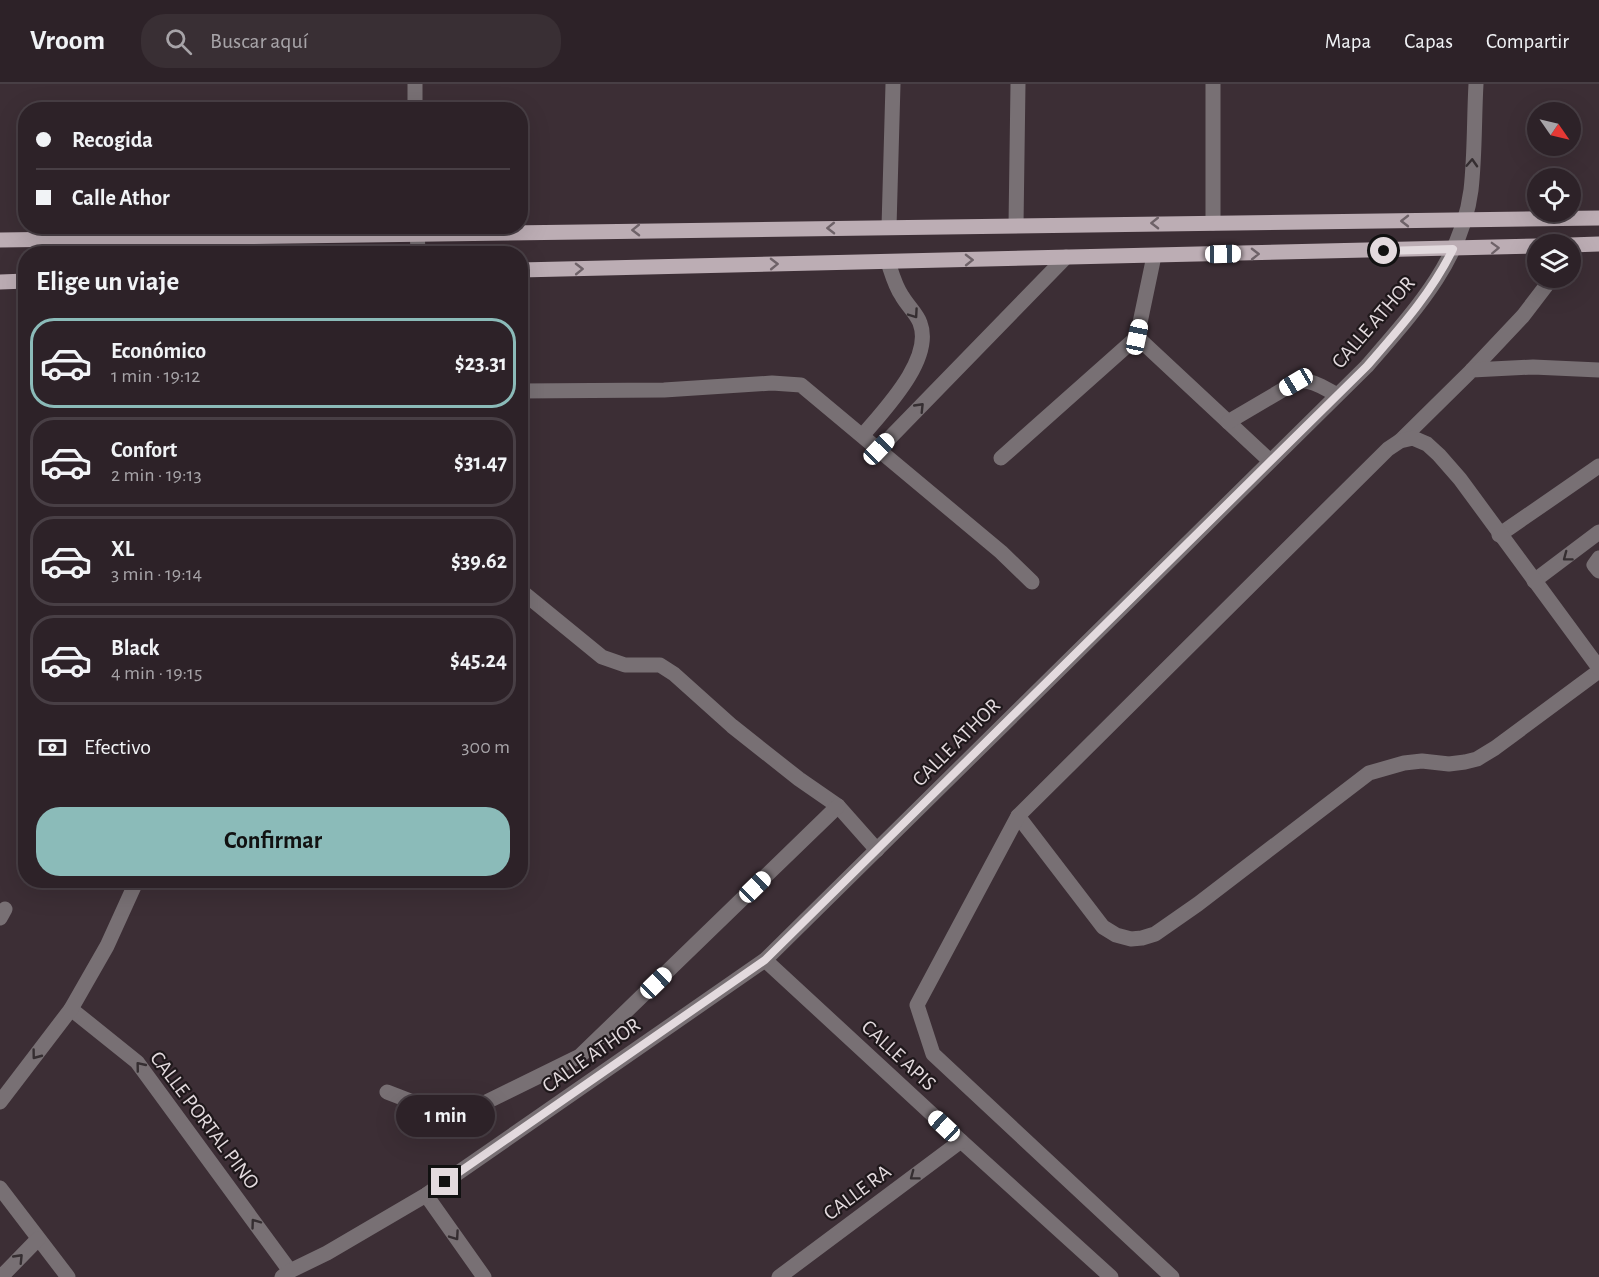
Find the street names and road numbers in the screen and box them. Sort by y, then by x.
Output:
street label: CALLE ATHOR [1328,272,1419,372]
street label: CALLE ATHOR [908,694,1004,790]
street label: CALLE ATHOR [538,1014,644,1097]
street label: CALLE APIS [858,1016,940,1095]
street label: CALLE PORTAL PINO [146,1047,263,1193]
street label: CALLE RA [820,1161,895,1224]

